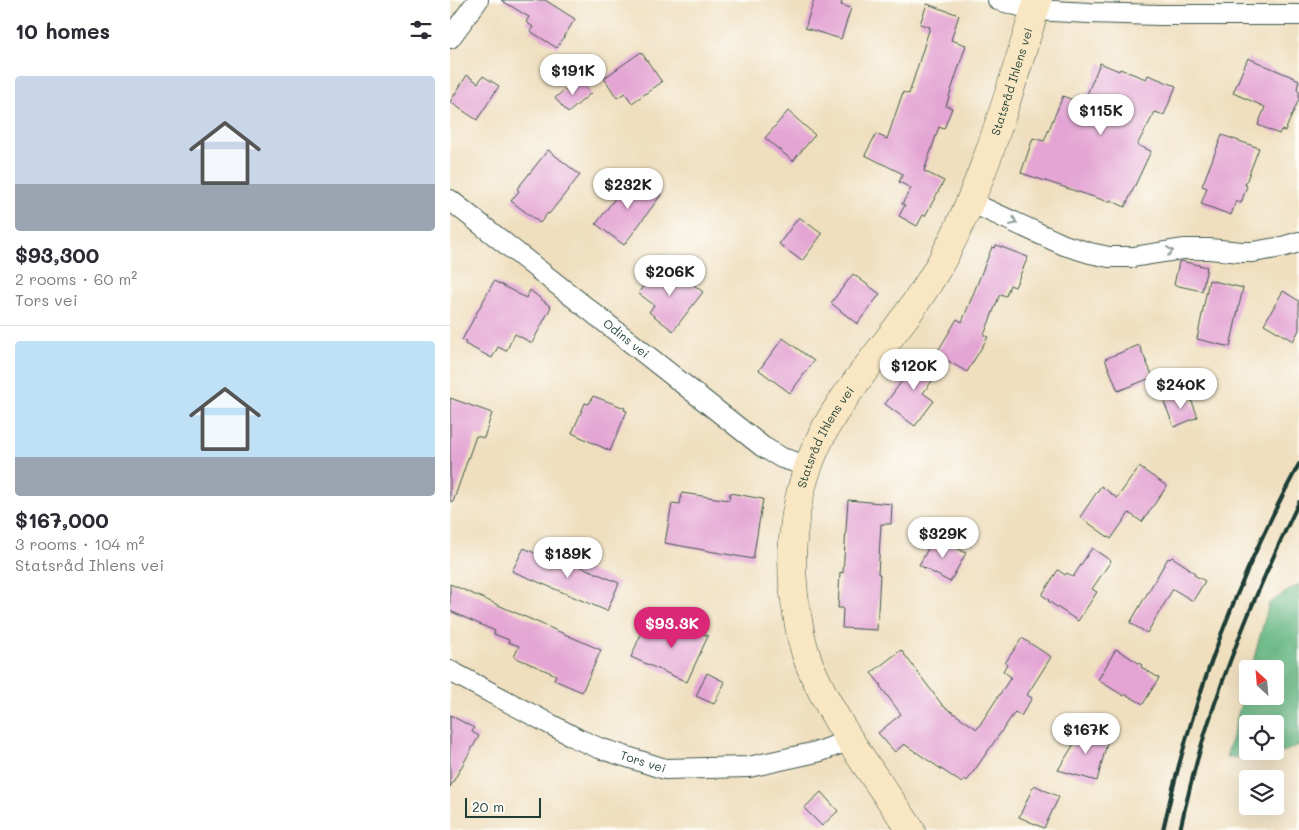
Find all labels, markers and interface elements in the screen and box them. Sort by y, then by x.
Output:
icon: filters [407,16,435,44]
text: 10 homes [15,17,110,44]
street label: Statsråd Ihlens vei [987,26,1036,137]
pin: $191K [538,54,608,96]
text: $191K [551,59,595,80]
pin: $115K [1066,94,1136,136]
text: $115K [1079,99,1123,120]
icon: home [180,108,270,198]
pin: $232K [593,168,663,210]
text: $232K [604,173,652,194]
one-way arrow [1009,216,1018,227]
text: $93,300 [15,241,99,268]
one-way arrow [1166,246,1174,257]
pin: $206K [635,254,705,297]
text: $206K [645,260,695,281]
text: 2 rooms · 60 m² [15,268,137,289]
text: Tors vei [15,289,78,310]
street label: Odins vei [600,315,653,361]
pin: $120K [879,348,949,391]
text: $120K [891,354,937,375]
pin: $240K [1146,368,1216,410]
text: $240K [1156,373,1206,394]
icon: home [180,374,270,464]
street label: Statsråd Ihlens vei [793,383,857,490]
text: $167,000 [15,506,109,533]
pin: $329K [908,516,978,559]
text: $329K [919,522,967,543]
text: 3 rooms · 104 m² [15,533,145,554]
pin: $189K [533,536,603,579]
text: $189K [544,542,592,563]
text: Statsråd Ihlens vei [15,554,164,575]
pin: $93.3K [631,606,713,649]
text: $93.3K [645,612,699,633]
north arrow [1239,660,1284,705]
map controls [1239,660,1284,815]
pin: $167K [1051,712,1121,755]
button: locate [1239,715,1284,760]
text: $167K [1063,718,1109,739]
street label: Tors vei [619,746,668,776]
button: layers [1239,770,1284,815]
scale bar [465,795,541,818]
text: 20 m [472,797,504,816]

